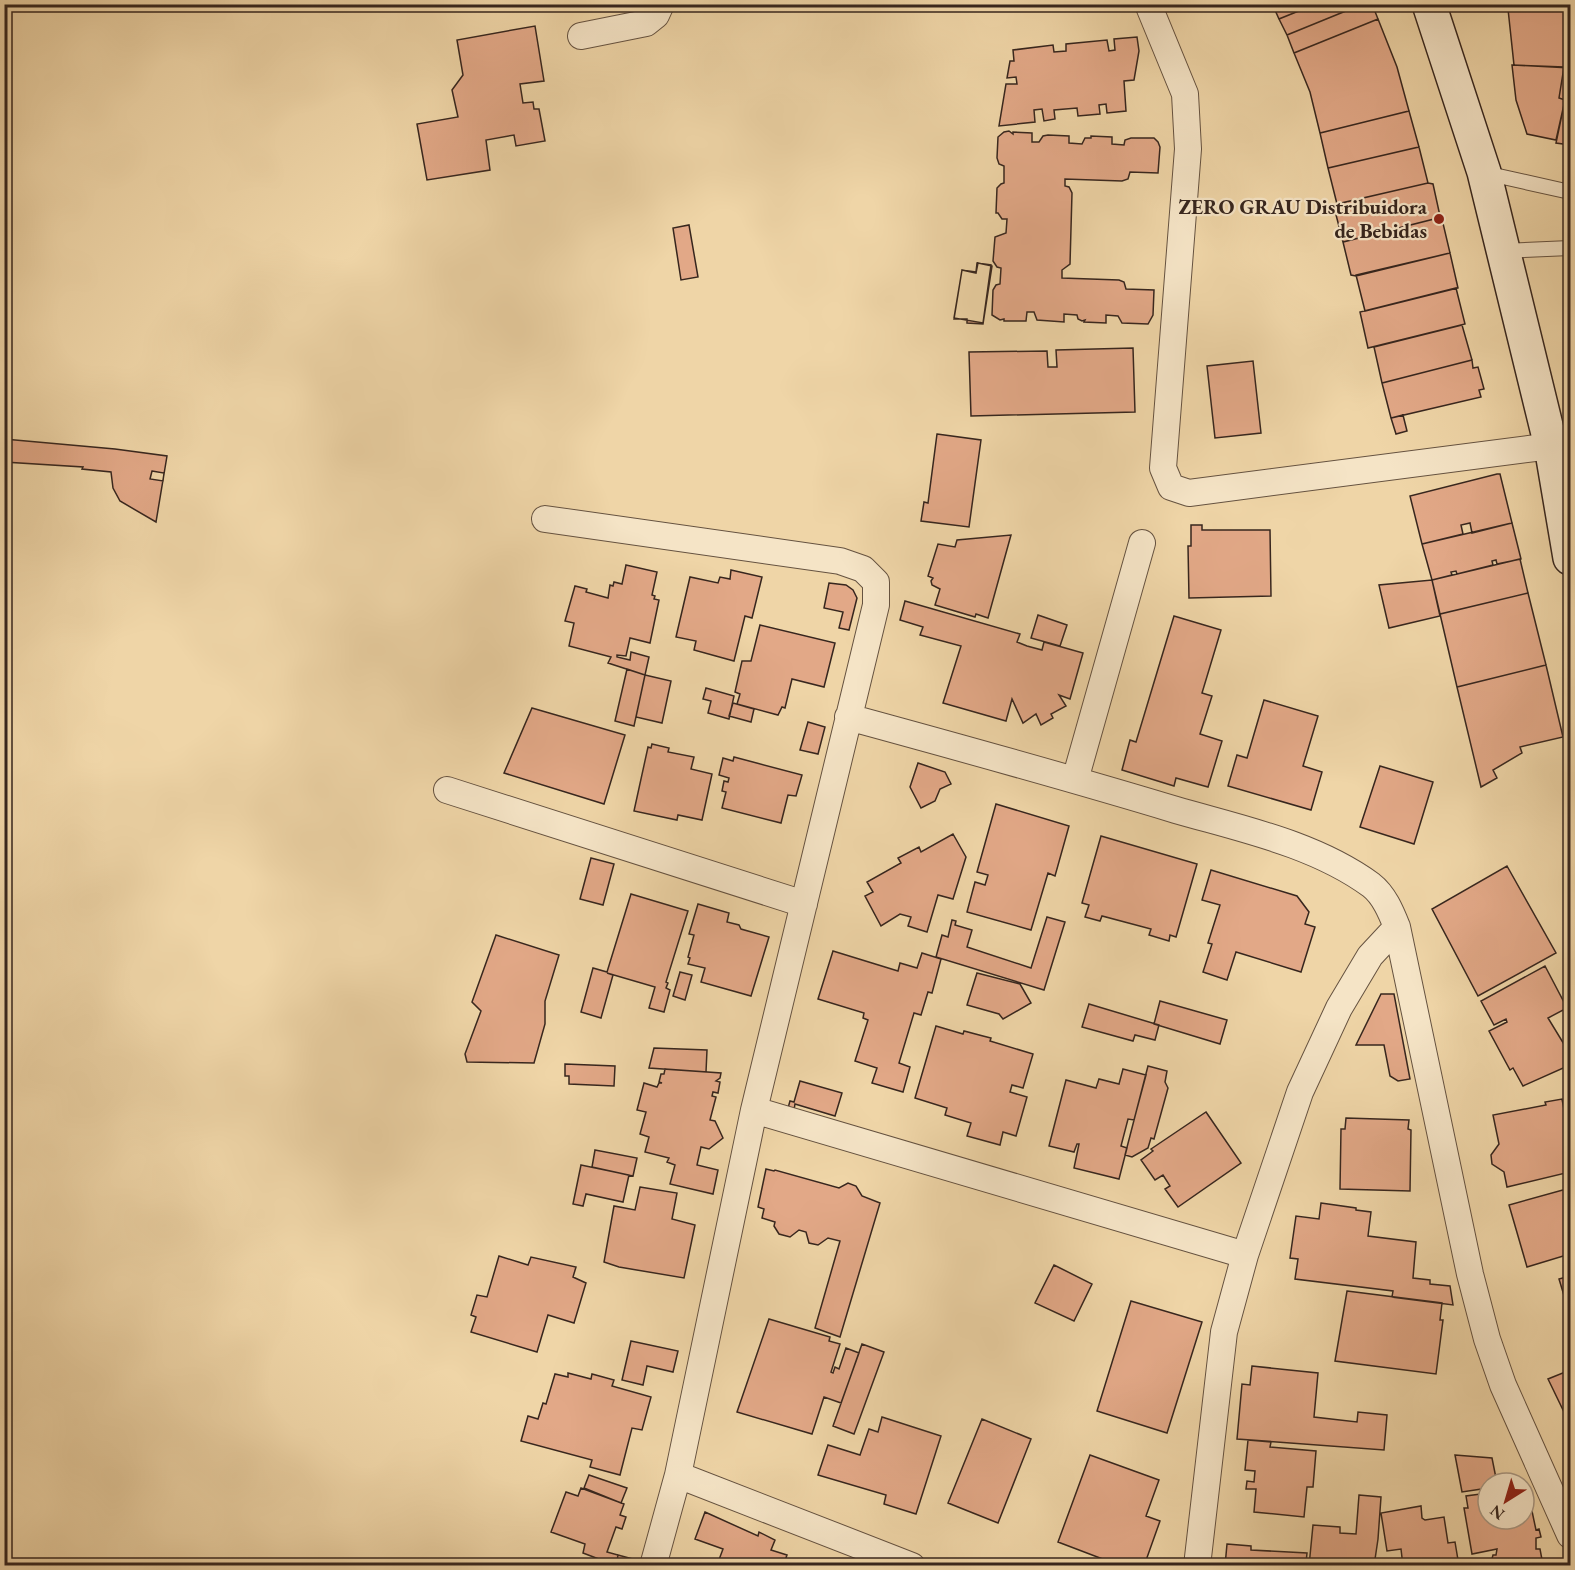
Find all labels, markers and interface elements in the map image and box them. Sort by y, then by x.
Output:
place label: ZERO GRAU Distribuidora de Bebidas [1179,193,1428,244]
marker: ZERO GRAU Distribuidora de Bebidas [1432,212,1446,226]
north arrow [1476,1471,1536,1531]
text: N [1486,1500,1509,1525]

